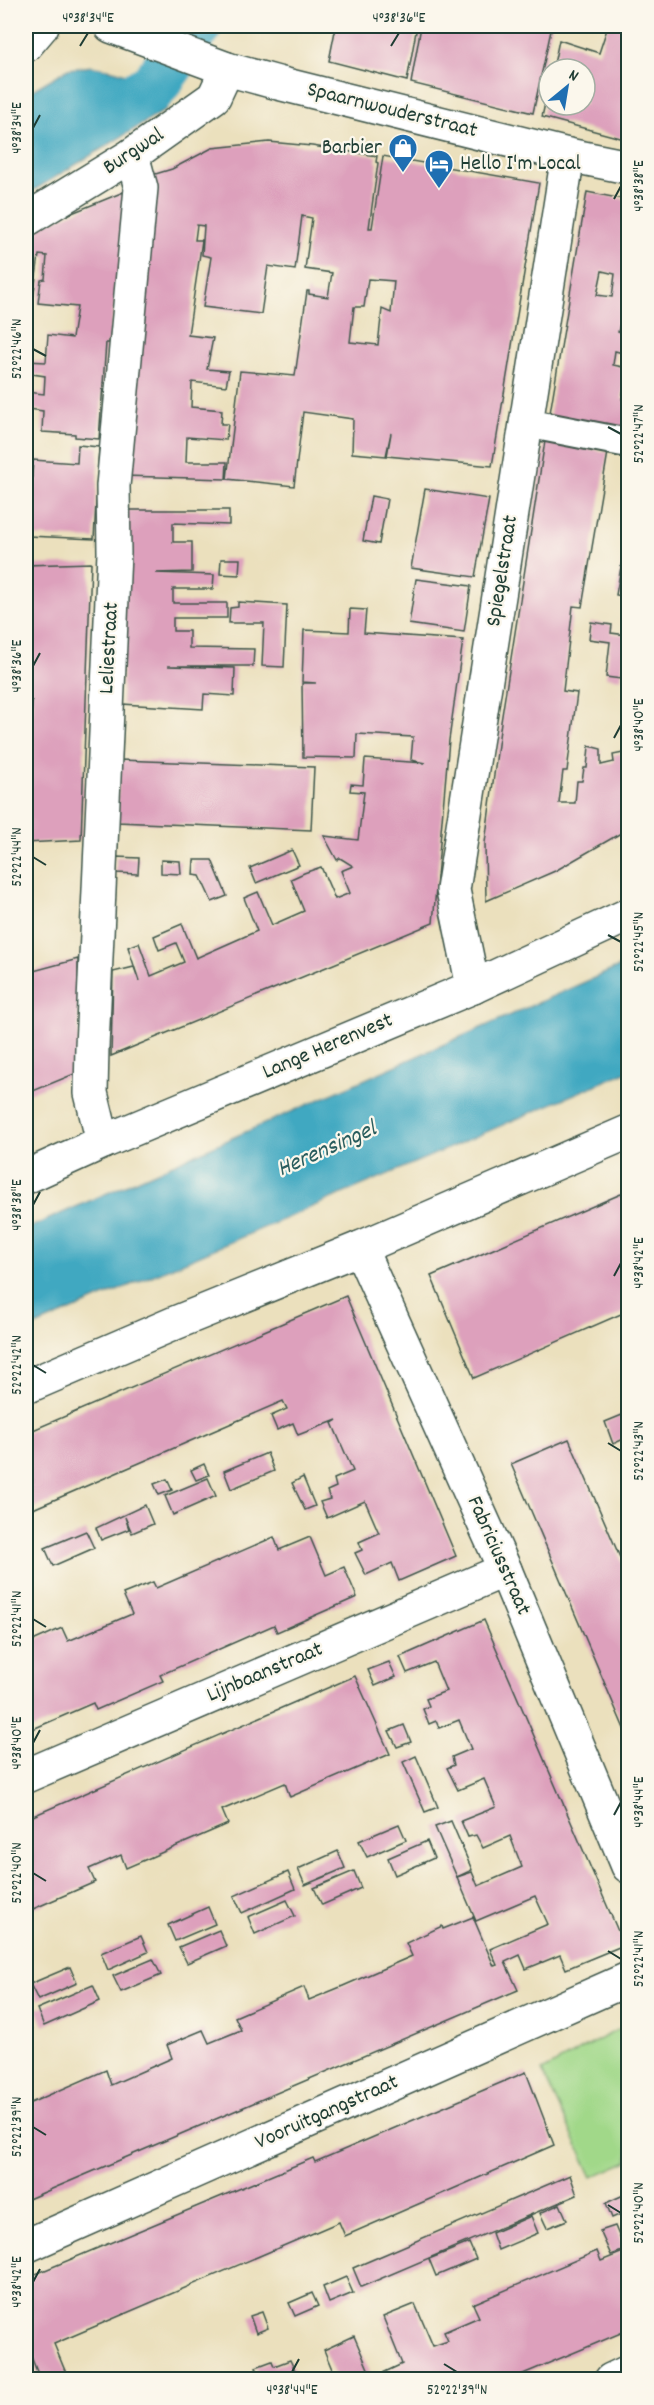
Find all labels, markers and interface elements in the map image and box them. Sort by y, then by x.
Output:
text: 4°38'34"E [62,8,114,30]
text: 4°38'36"E [373,8,426,30]
north arrow [537,57,597,117]
text: N [564,64,583,88]
street label: Spaarnwouderstraat [303,75,481,147]
text: 4°38'34"E [7,102,29,154]
street label: Burgwal [97,121,171,183]
shop icon: Barbier [387,132,419,174]
place label: Barbier [322,133,383,164]
hotel icon: Hello I'm Local [423,148,455,190]
place label: Hello I'm Local [460,149,581,180]
text: 4°38'38"E [629,160,651,212]
text: 52°22'46"N [7,319,29,379]
text: 52°22'47"N [629,404,651,464]
street label: Spiegelstraat [479,513,527,629]
street label: Leliestraat [92,601,128,695]
text: 4°38'36"E [7,639,29,692]
text: 4°38'40"E [629,698,651,752]
text: 52°22'44"N [7,827,29,887]
text: 52°22'45"N [629,912,651,972]
street label: Lange Herenvest [258,1006,398,1088]
water label: Herensingel [272,1112,384,1187]
text: 4°38'38"E [7,1179,29,1231]
text: 4°38'42"E [629,1237,651,1289]
text: 52°22'42"N [7,1335,29,1395]
text: 52°22'43"N [629,1421,651,1481]
street label: Fabriciusstraat [458,1491,538,1621]
text: 52°22'41"N [7,1591,29,1647]
street label: Lijnbaanstraat [202,1635,328,1711]
text: 4°38'40"E [7,1716,29,1770]
text: 4°38'44"E [629,1776,651,1828]
text: 52°22'40"N [7,1842,29,1904]
text: 52°22'41"N [629,1931,651,1987]
street label: Vooruitgangstraat [250,2068,404,2158]
text: 52°22'39"N [7,2097,29,2157]
text: 52°22'40"N [629,2182,651,2244]
text: 4°38'42"E [7,2256,29,2308]
text: 4°38'44"E [266,2380,318,2402]
text: 52°22'39"N [427,2380,487,2402]

